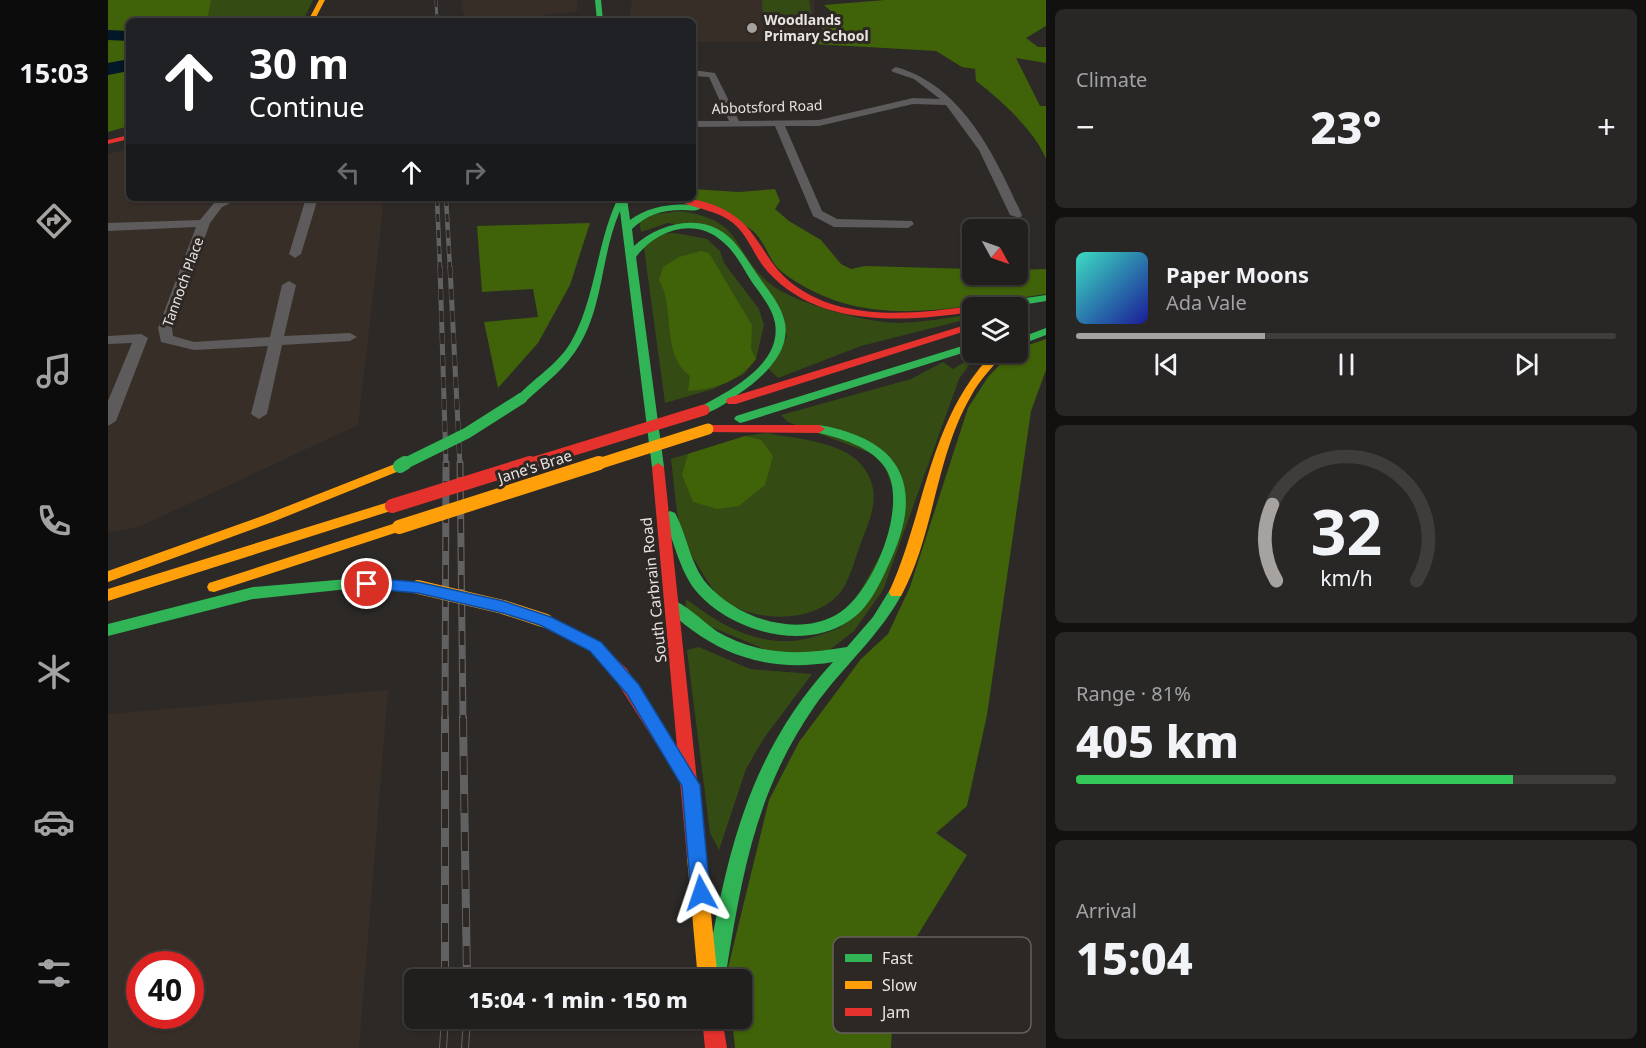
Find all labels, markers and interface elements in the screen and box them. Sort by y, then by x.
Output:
place label: Woodlands Primary School [764,10,869,45]
marker: Woodlands Primary School [745,21,759,35]
text: 30 m [249,34,349,91]
icon: ahead [150,42,228,120]
text: 15:03 [19,54,89,91]
text: Climate [1076,66,1147,93]
text: Continue [249,88,364,125]
street label: Abbotsford Road [711,95,823,118]
text: 23° [1310,96,1382,157]
text: − [1076,104,1095,149]
text: + [1597,104,1616,149]
icon: left [332,156,365,189]
icon: ahead [395,156,428,189]
icon: right [458,156,491,189]
icon: directions [33,200,75,242]
north arrow [962,219,1028,285]
map controls [962,219,1028,363]
street label: Tannoch Place [158,234,208,329]
text: Paper Moons [1166,259,1309,289]
text: Ada Vale [1166,289,1247,316]
button: layers [962,297,1028,363]
icon: previous [1150,348,1183,381]
icon: pause [1330,348,1363,381]
icon: next [1510,348,1543,381]
icon: music [33,350,75,392]
street label: Jane's Brae [493,445,574,488]
text: 32 [1310,488,1382,573]
icon: phone [33,500,75,542]
street label: South Carbrain Road [635,517,671,664]
pin [341,558,392,609]
text: km/h [1320,563,1372,592]
icon: arrive [350,567,383,600]
icon: climate [33,651,75,693]
text: Range · 81% [1076,680,1191,707]
text: 405 km [1076,710,1239,771]
icon: car [33,801,75,843]
position arrow [669,861,733,925]
text: Arrival [1076,897,1137,924]
text: 15:04 [1076,927,1193,988]
legend [833,937,1031,1033]
text: Fast [882,947,913,969]
speed limit sign: 40 [126,951,204,1029]
icon: filters [33,952,75,994]
text: Slow [882,974,917,996]
text: 15:04 · 1 min · 150 m [468,984,688,1014]
text: Jam [880,1001,910,1023]

